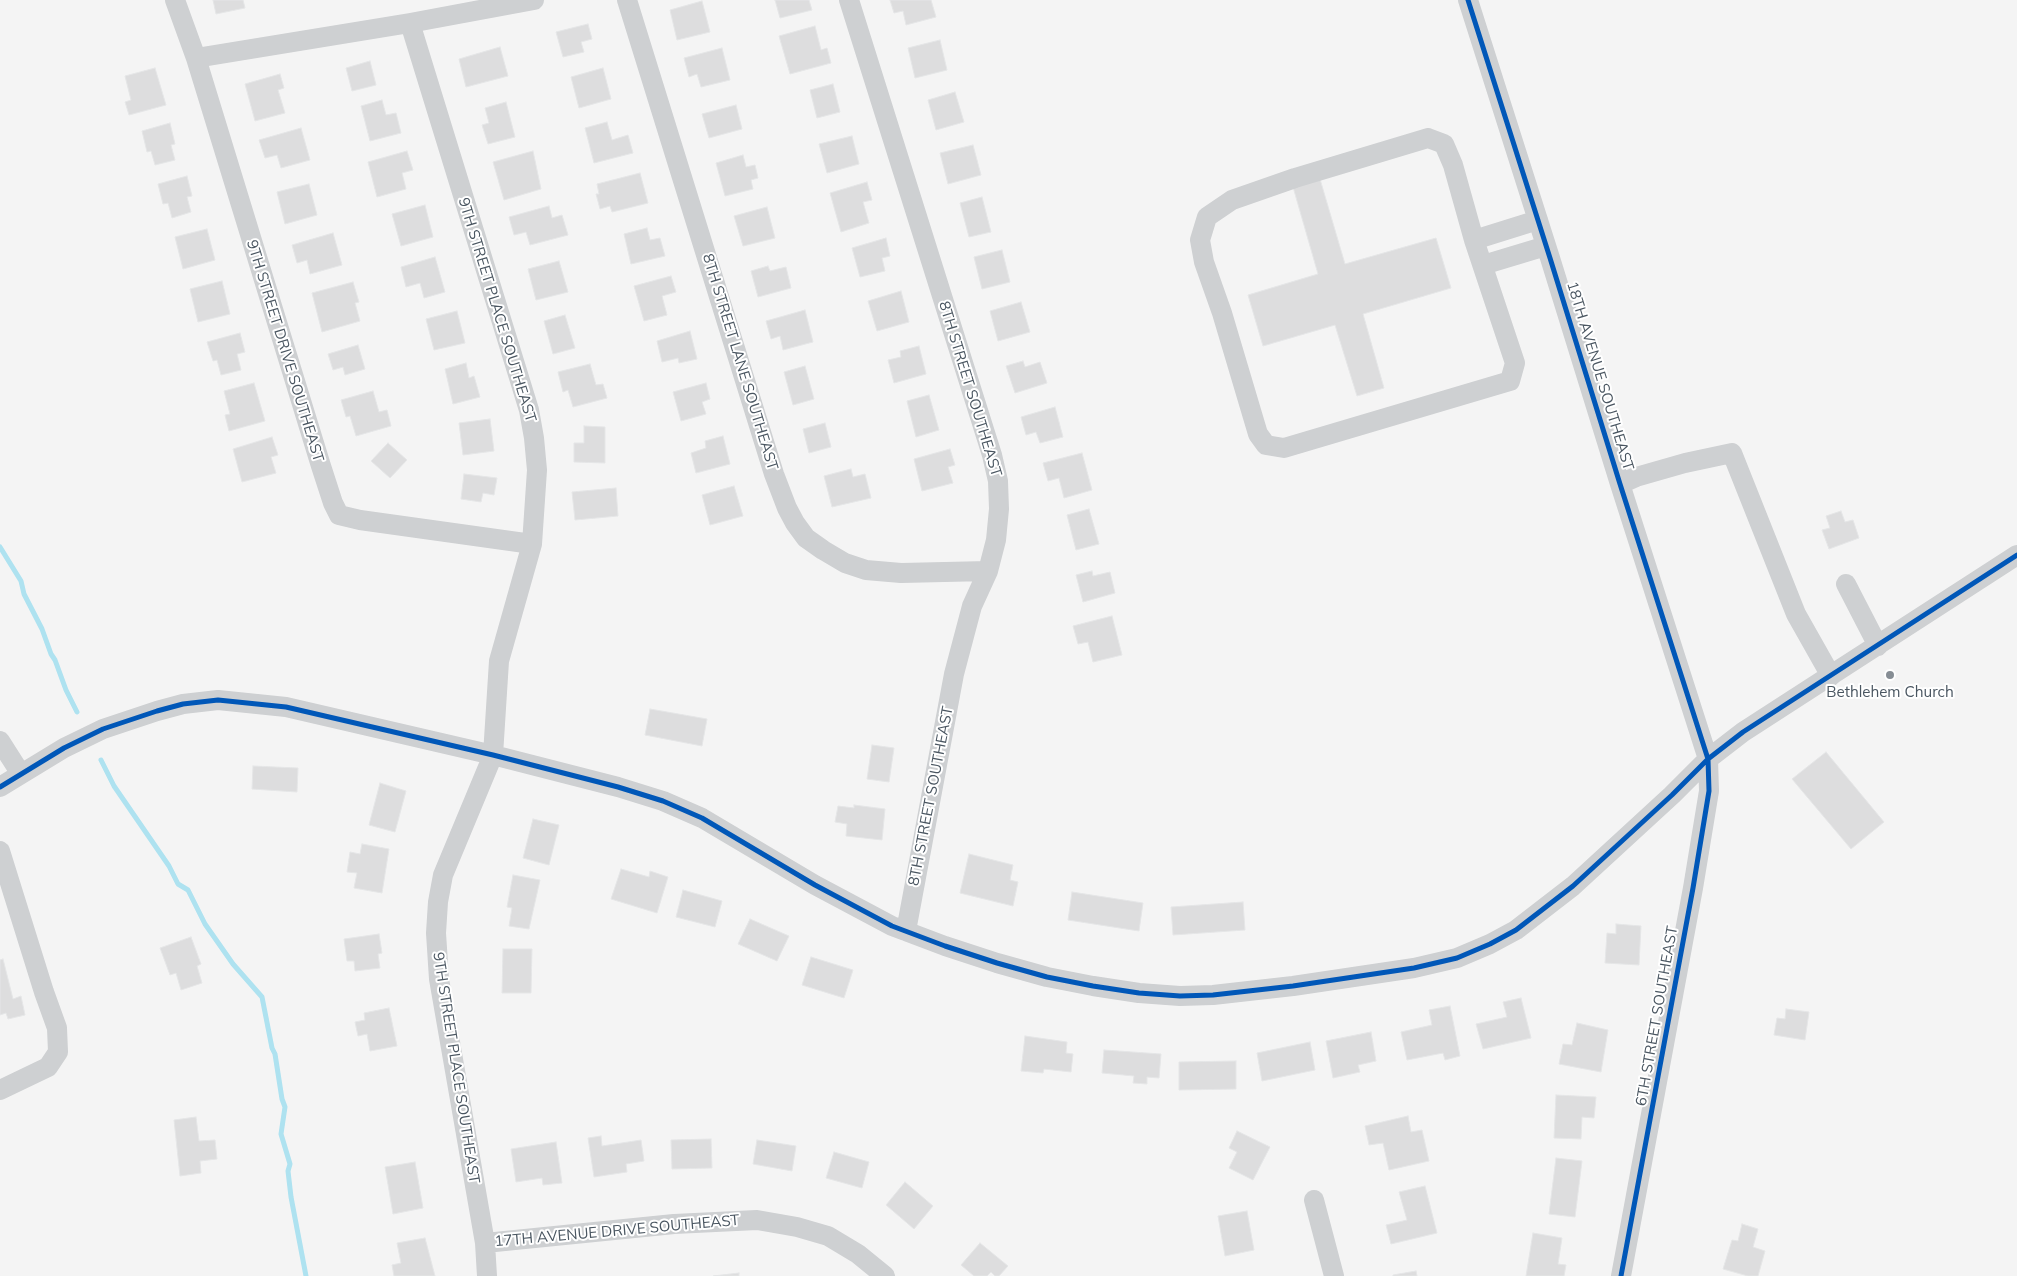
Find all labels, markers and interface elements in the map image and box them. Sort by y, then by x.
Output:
street label: 9TH STREET PLACE SOUTHEAST [454,195,540,425]
street label: 9TH STREET DRIVE SOUTHEAST [243,238,327,464]
street label: 8TH STREET LANE SOUTHEAST [698,252,782,472]
street label: 18TH AVENUE SOUTHEAST [1563,279,1637,473]
street label: 8TH STREET SOUTHEAST [935,299,1005,479]
marker: Bethlehem Church [1884,669,1896,681]
place label: Bethlehem Church [1826,683,1954,701]
street label: 8TH STREET SOUTHEAST [905,705,957,887]
street label: 6TH STREET SOUTHEAST [1632,925,1682,1107]
street label: 9TH STREET PLACE SOUTHEAST [429,951,483,1185]
street label: 17TH AVENUE DRIVE SOUTHEAST [494,1211,740,1251]

